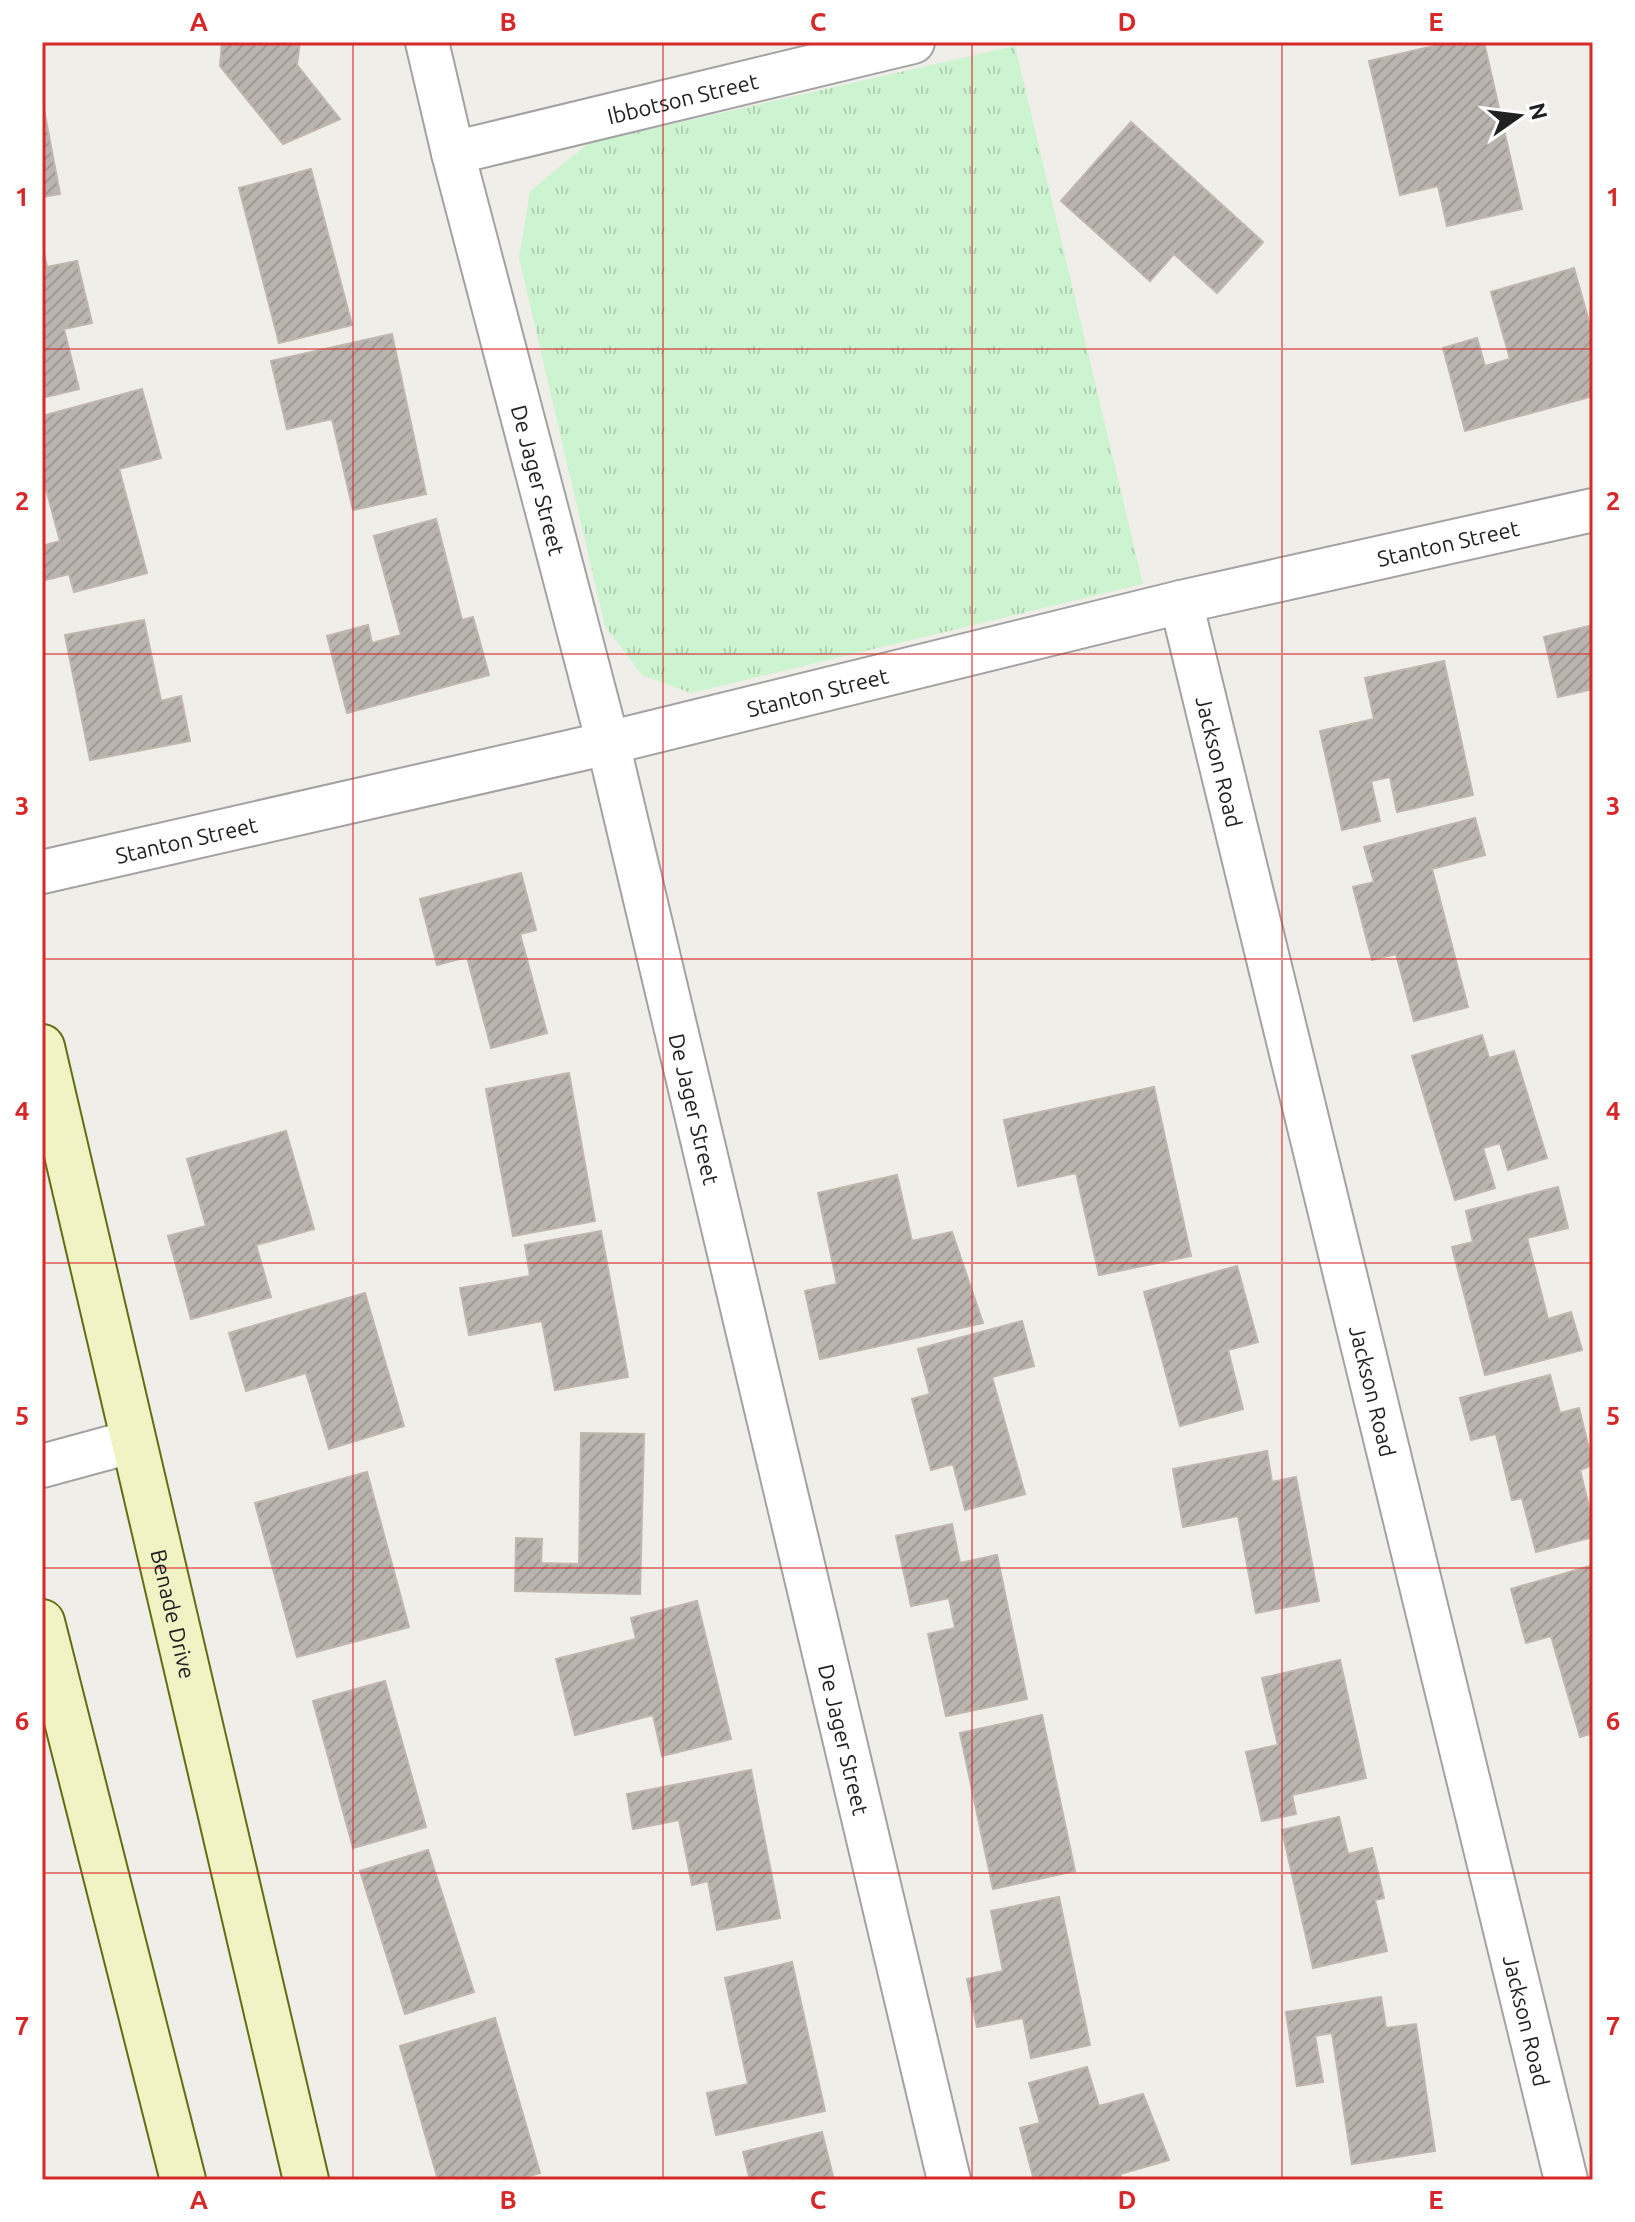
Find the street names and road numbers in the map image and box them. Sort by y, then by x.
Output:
street label: Ibbotson Street [604,67,761,128]
street label: De Jager Street [507,402,571,558]
street label: Stanton Street [1375,514,1521,570]
street label: Stanton Street [744,662,891,721]
street label: Jackson Road [1192,693,1248,830]
street label: Stanton Street [113,811,260,867]
street label: De Jager Street [665,1031,725,1187]
street label: Jackson Road [1345,1323,1402,1459]
street label: Benade Drive [147,1547,201,1681]
street label: De Jager Street [814,1661,875,1818]
street label: Jackson Road [1499,1952,1555,2089]

